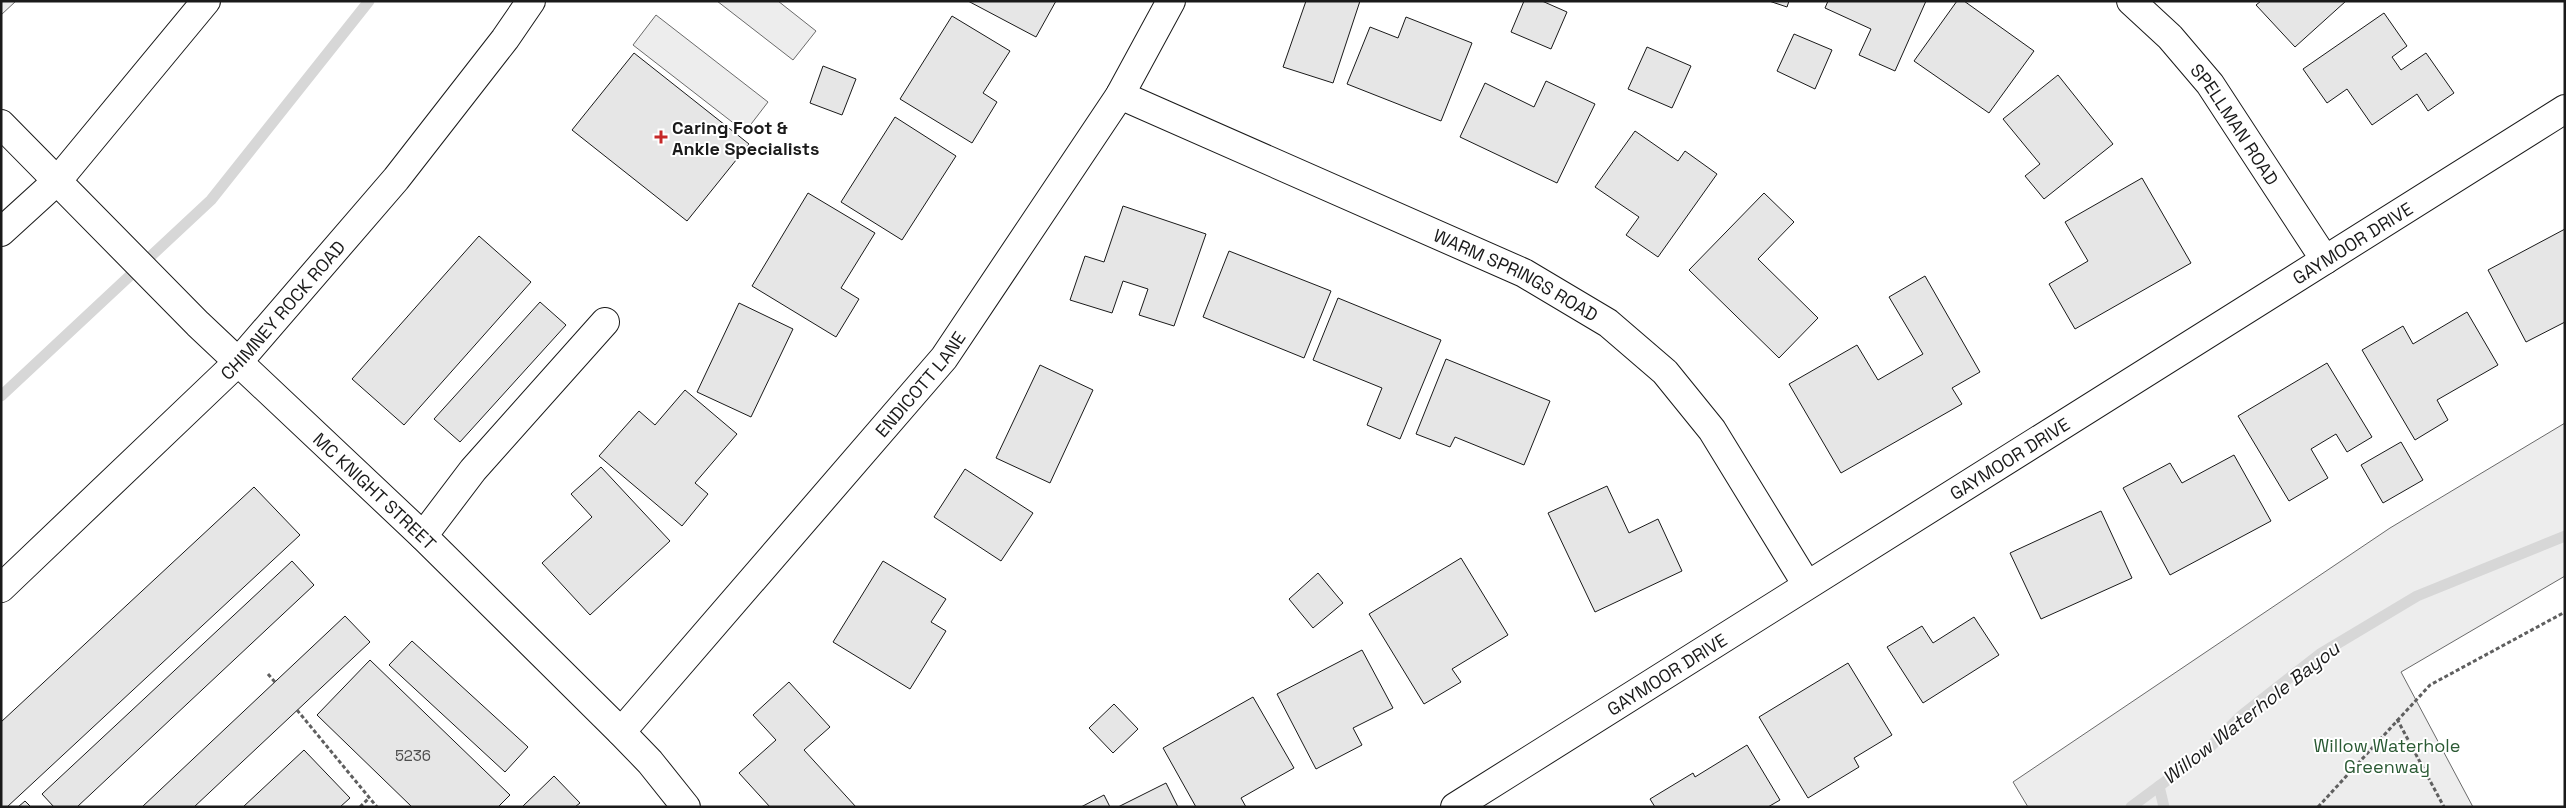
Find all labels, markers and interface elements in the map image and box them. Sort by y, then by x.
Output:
street label: SPELLMAN ROAD [2186,59,2284,189]
place label: Caring Foot & Ankle Specialists [672,116,819,160]
marker: Caring Foot & Ankle Specialists [654,130,668,144]
street label: GAYMOOR DRIVE [2288,196,2417,289]
street label: WARM SPRINGS ROAD [1430,223,1602,326]
street label: CHIMNEY ROCK ROAD [215,235,350,384]
street label: ENDICOTT LANE [870,327,970,441]
street label: GAYMOOR DRIVE [1945,412,2074,505]
street label: MC KNIGHT STREET [309,427,442,555]
street label: GAYMOOR DRIVE [1602,628,1731,720]
water label: Willow Waterhole Bayou [2157,635,2346,790]
park label: Willow Waterhole Greenway [2314,734,2460,778]
house number: 5236 [395,746,431,765]

